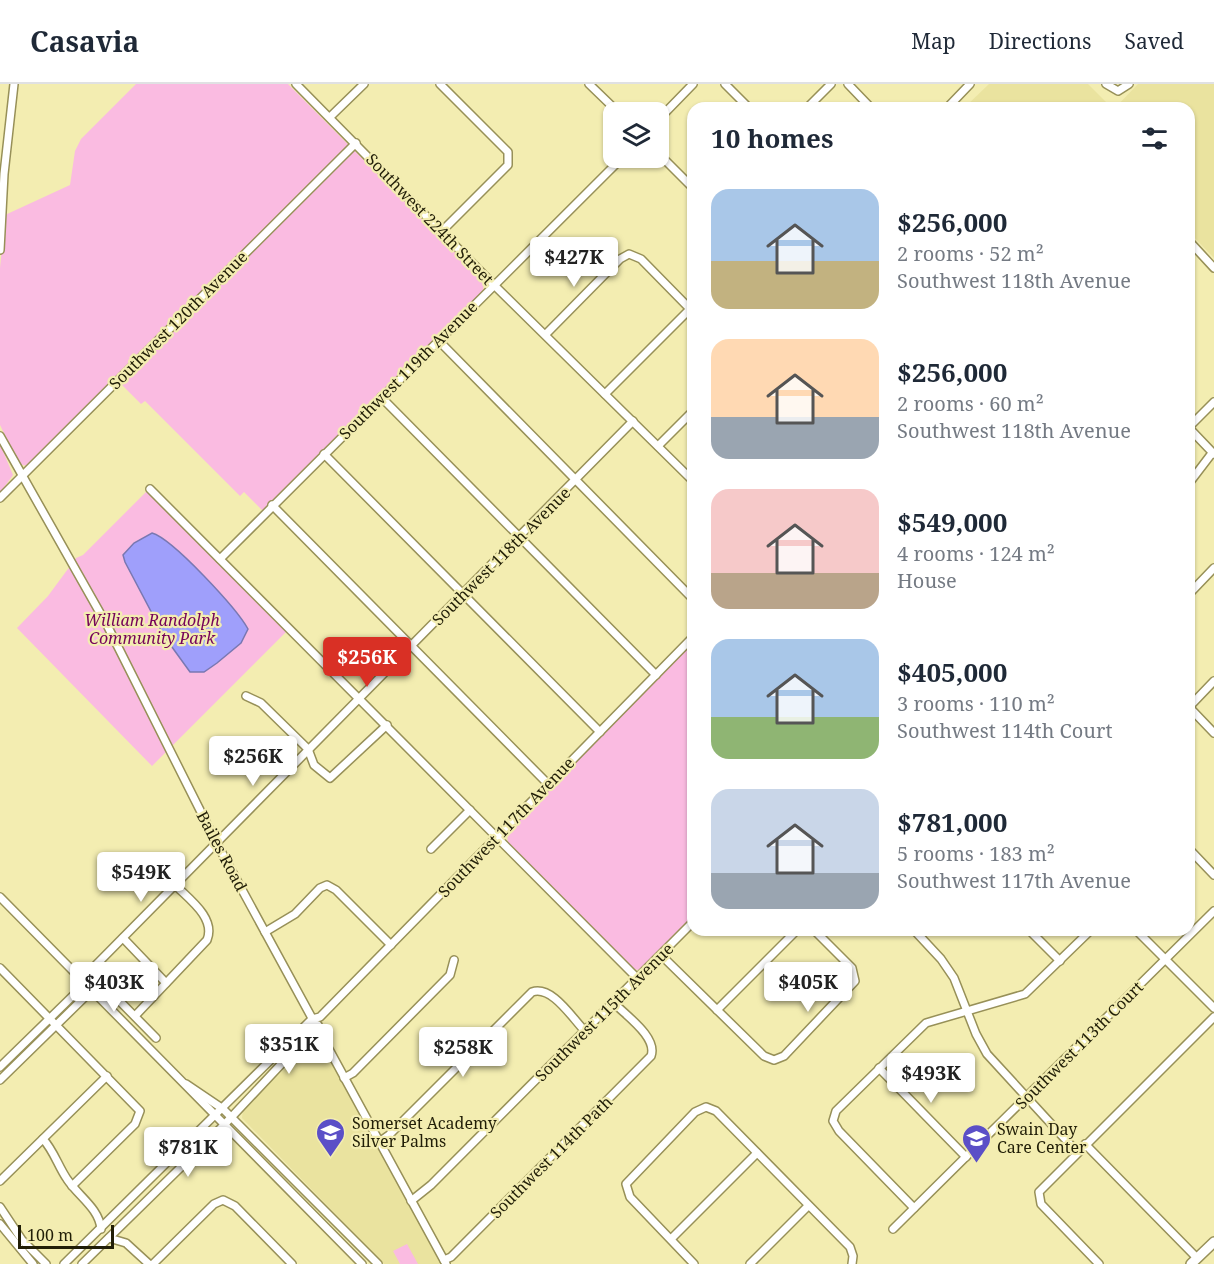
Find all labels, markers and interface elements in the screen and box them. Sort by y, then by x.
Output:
text: Casavia [30,22,139,60]
text: Map [911,27,956,55]
text: Directions [989,27,1091,55]
text: Saved [1124,27,1184,55]
map controls [603,102,669,168]
button: layers [603,102,669,168]
text: 10 homes [711,120,833,156]
icon: filters [1138,122,1171,155]
street label: Southwest 224th Street [361,149,499,290]
text: $256,000 [897,204,1007,240]
icon: home [759,213,831,285]
pin: $427K [532,237,616,288]
text: 2 rooms · 52 m² [897,240,1044,267]
text: $427K [544,243,604,270]
street label: Southwest 120th Avenue [104,246,252,394]
text: Southwest 118th Avenue [897,267,1131,294]
street label: Southwest 119th Avenue [334,296,482,444]
text: $256,000 [897,354,1007,390]
icon: home [759,363,831,435]
text: 2 rooms · 60 m² [897,390,1044,417]
text: Southwest 118th Avenue [897,417,1131,444]
street label: Southwest 118th Avenue [427,482,575,630]
text: $549,000 [897,504,1007,540]
icon: home [759,513,831,585]
text: 4 rooms · 124 m² [897,540,1055,567]
text: House [897,567,957,594]
park label: William Randolph Community Park [84,609,220,649]
pin: $256K [325,637,409,688]
text: $256K [337,643,397,670]
text: $405,000 [897,654,1007,690]
icon: home [759,663,831,735]
text: 3 rooms · 110 m² [897,690,1055,717]
text: Southwest 114th Court [897,717,1113,744]
pin: $256K [211,736,295,787]
text: $256K [223,742,283,769]
street label: Southwest 117th Avenue [433,752,579,902]
text: $781,000 [897,804,1007,840]
street label: Bailes Road [192,807,252,895]
icon: home [759,813,831,885]
text: 5 rooms · 183 m² [897,840,1055,867]
pin: $549K [99,852,183,903]
text: $549K [111,858,171,885]
text: Southwest 117th Avenue [897,867,1131,894]
street label: Southwest 115th Avenue [530,938,678,1086]
pin: $403K [72,962,156,1013]
pin: $405K [766,962,850,1013]
text: $403K [84,968,144,995]
text: $405K [778,968,838,995]
street label: Southwest 113th Court [1010,976,1148,1114]
pin: $351K [247,1024,331,1075]
pin: $258K [421,1027,505,1078]
text: $351K [259,1030,319,1057]
text: $258K [433,1033,493,1060]
pin: $493K [889,1053,973,1104]
text: $493K [901,1059,961,1086]
street label: Southwest 114th Path [485,1091,617,1223]
place label: Somerset Academy Silver Palms [352,1112,498,1152]
school or university icon: Somerset Academy Silver Palms [315,1116,347,1158]
place label: Swain Day Care Center [997,1118,1087,1158]
school or university icon: Swain Day Care Center [960,1122,992,1164]
pin: $781K [146,1127,230,1178]
text: $781K [158,1133,218,1160]
scale bar [18,1222,114,1250]
text: 100 m [27,1224,73,1246]

